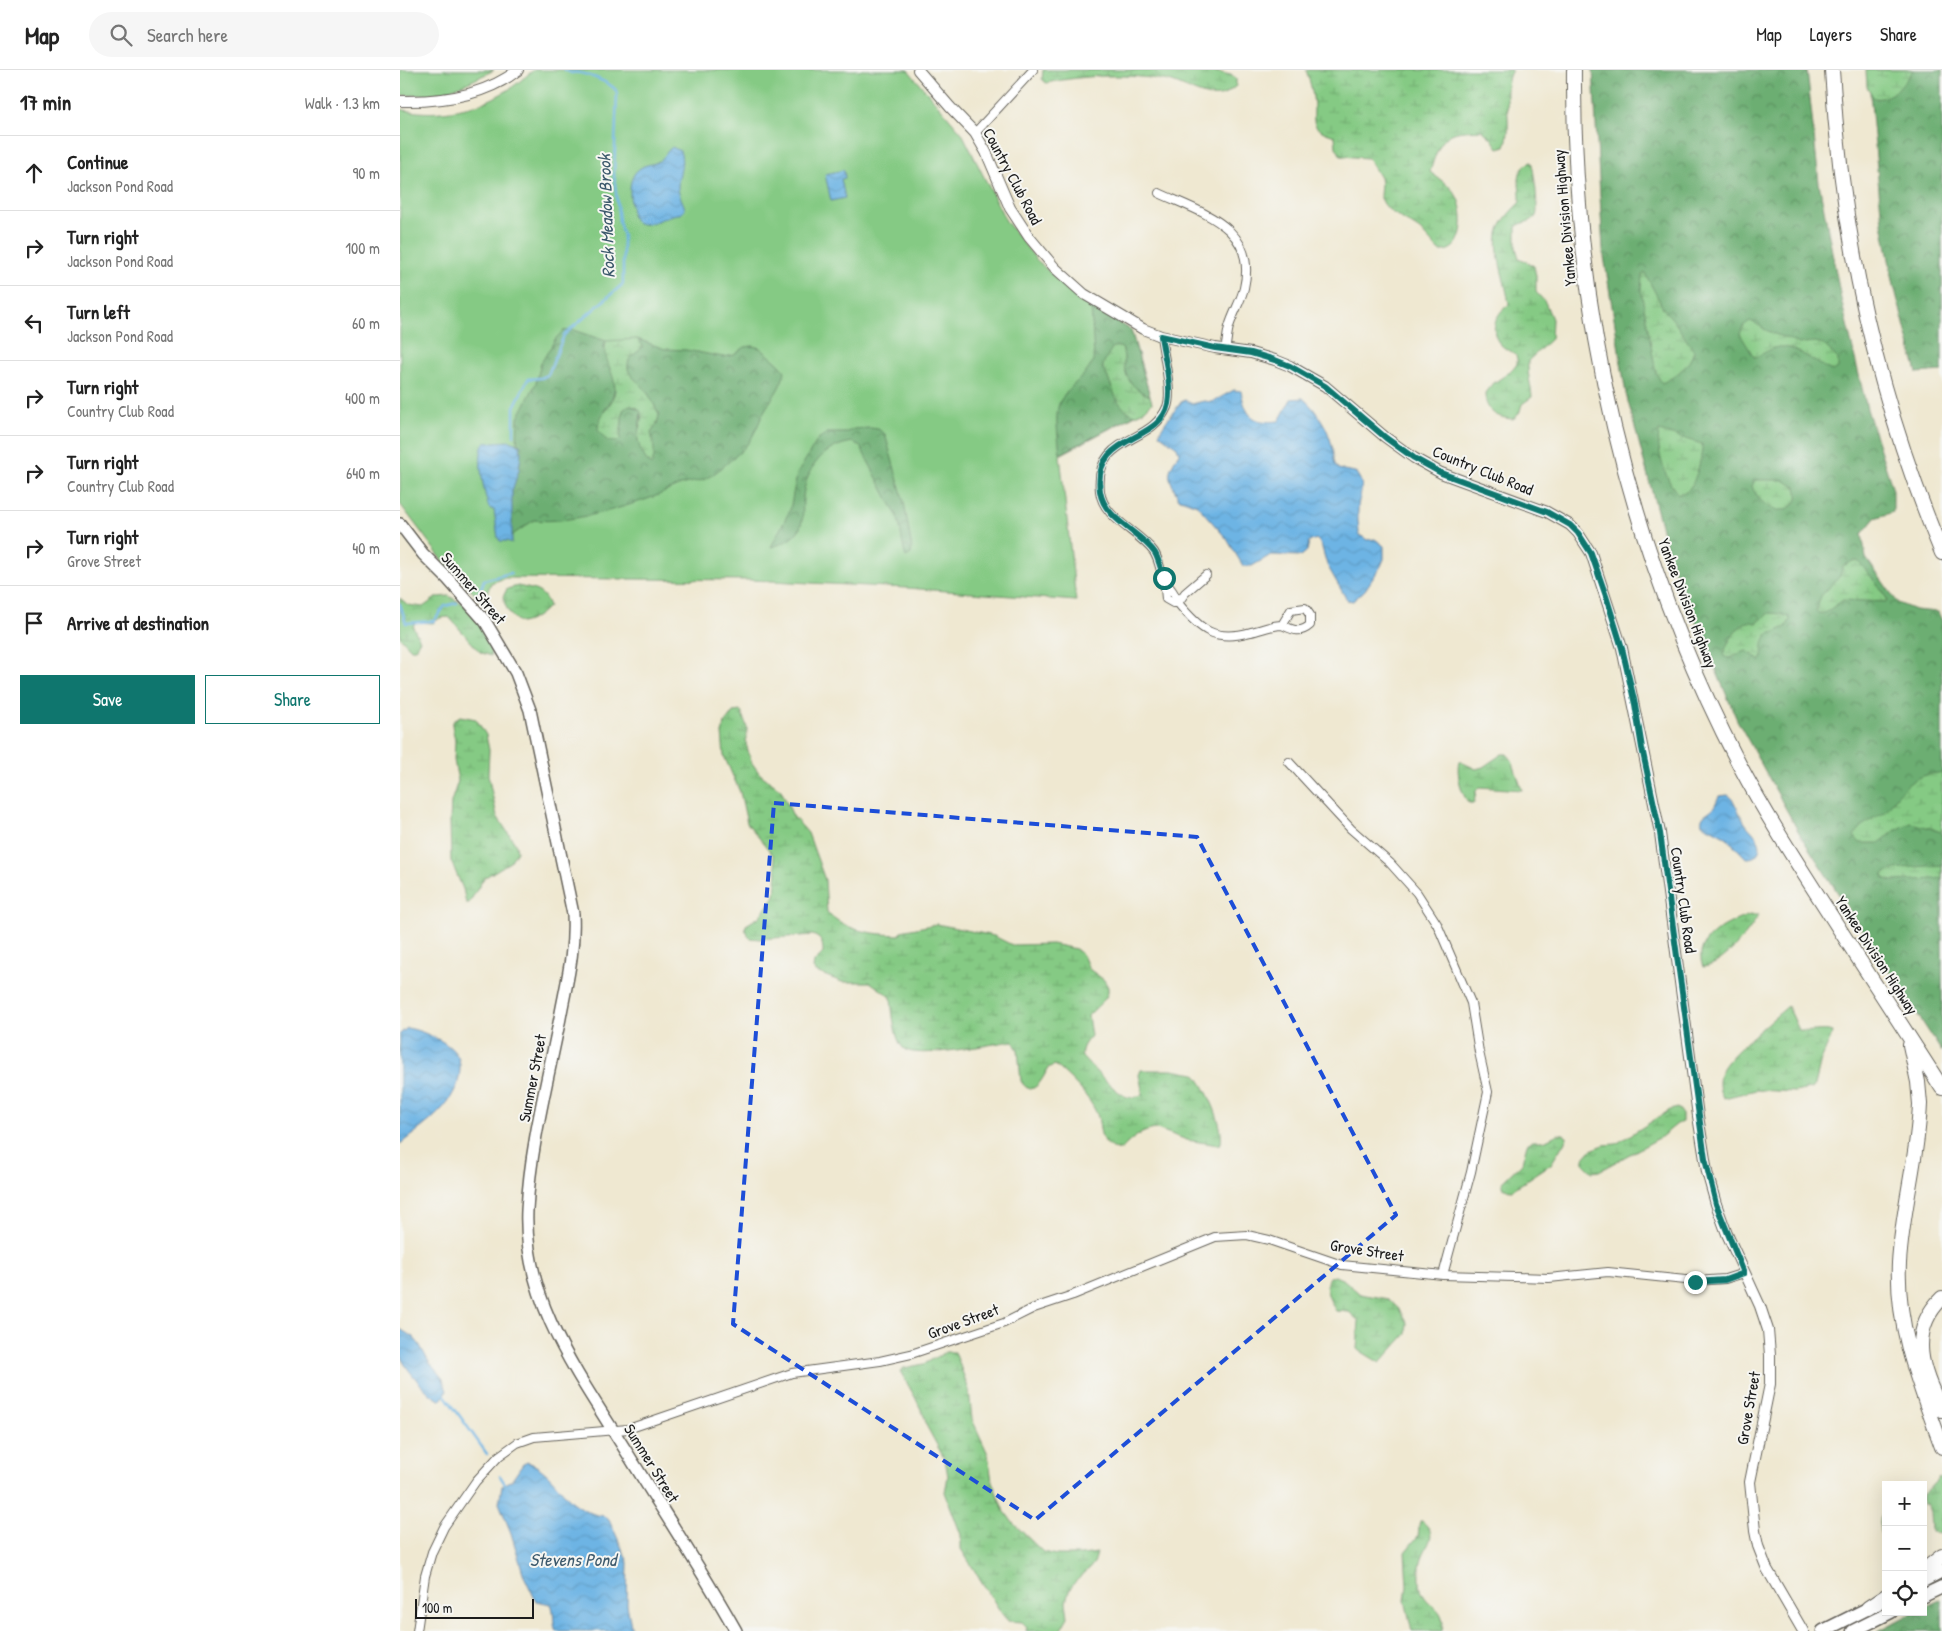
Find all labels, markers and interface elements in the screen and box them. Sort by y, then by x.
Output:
search box [89,12,439,57]
text: Map [25,19,59,51]
icon: search [107,21,135,49]
text: Search here [147,22,228,48]
text: Map [1756,22,1782,47]
text: Layers [1810,22,1852,47]
text: Share [1880,22,1917,47]
text: 17 min [20,88,71,117]
text: Walk · 1.3 km [305,92,380,114]
street label: Country Club Road [978,124,1048,228]
street label: Yankee Division Highway [1547,148,1581,287]
text: Continue [67,149,128,175]
water label: Rock Meadow Brook [591,152,621,278]
icon: ahead [20,159,48,187]
text: 90 m [352,162,380,184]
text: Jackson Pond Road [67,175,173,197]
text: Turn right [67,224,138,250]
icon: right [20,234,48,262]
text: 100 m [345,237,380,259]
text: Jackson Pond Road [67,250,173,272]
text: Turn left [67,299,130,325]
icon: left [20,309,48,337]
text: 60 m [352,312,380,334]
text: Jackson Pond Road [67,325,173,347]
text: Turn right [67,374,138,400]
icon: right [20,384,48,412]
text: 400 m [345,387,380,409]
text: Country Club Road [67,400,174,422]
street label: Country Club Road [1429,440,1537,500]
text: Turn right [67,449,138,475]
icon: right [20,459,48,487]
text: 640 m [346,462,380,484]
text: Country Club Road [67,475,174,497]
text: Turn right [67,524,138,550]
icon: right [20,534,48,562]
street label: Yankee Division Highway [1653,535,1723,671]
text: 40 m [352,537,380,559]
street label: Summer Street [437,547,512,629]
text: Grove Street [67,550,141,572]
route start [1153,567,1176,590]
icon: arrive [20,609,48,637]
text: Arrive at destination [67,610,209,636]
button: Save [20,675,195,724]
button: Share [205,675,380,724]
street label: Country Club Road [1666,846,1702,954]
street label: Yankee Division Highway [1830,891,1924,1019]
street label: Summer Street [513,1032,551,1124]
street label: Grove Street [1329,1233,1406,1267]
route end [1684,1271,1707,1294]
street label: Grove Street [924,1298,1002,1344]
street label: Grove Street [1731,1369,1765,1446]
street label: Summer Street [619,1419,685,1507]
map controls [1882,1481,1927,1616]
button: + [1882,1481,1927,1526]
button: − [1882,1526,1927,1571]
water label: Stevens Pond [530,1547,619,1572]
button: locate [1882,1571,1927,1616]
scale bar [415,1596,534,1619]
text: 100 m [422,1598,452,1617]

